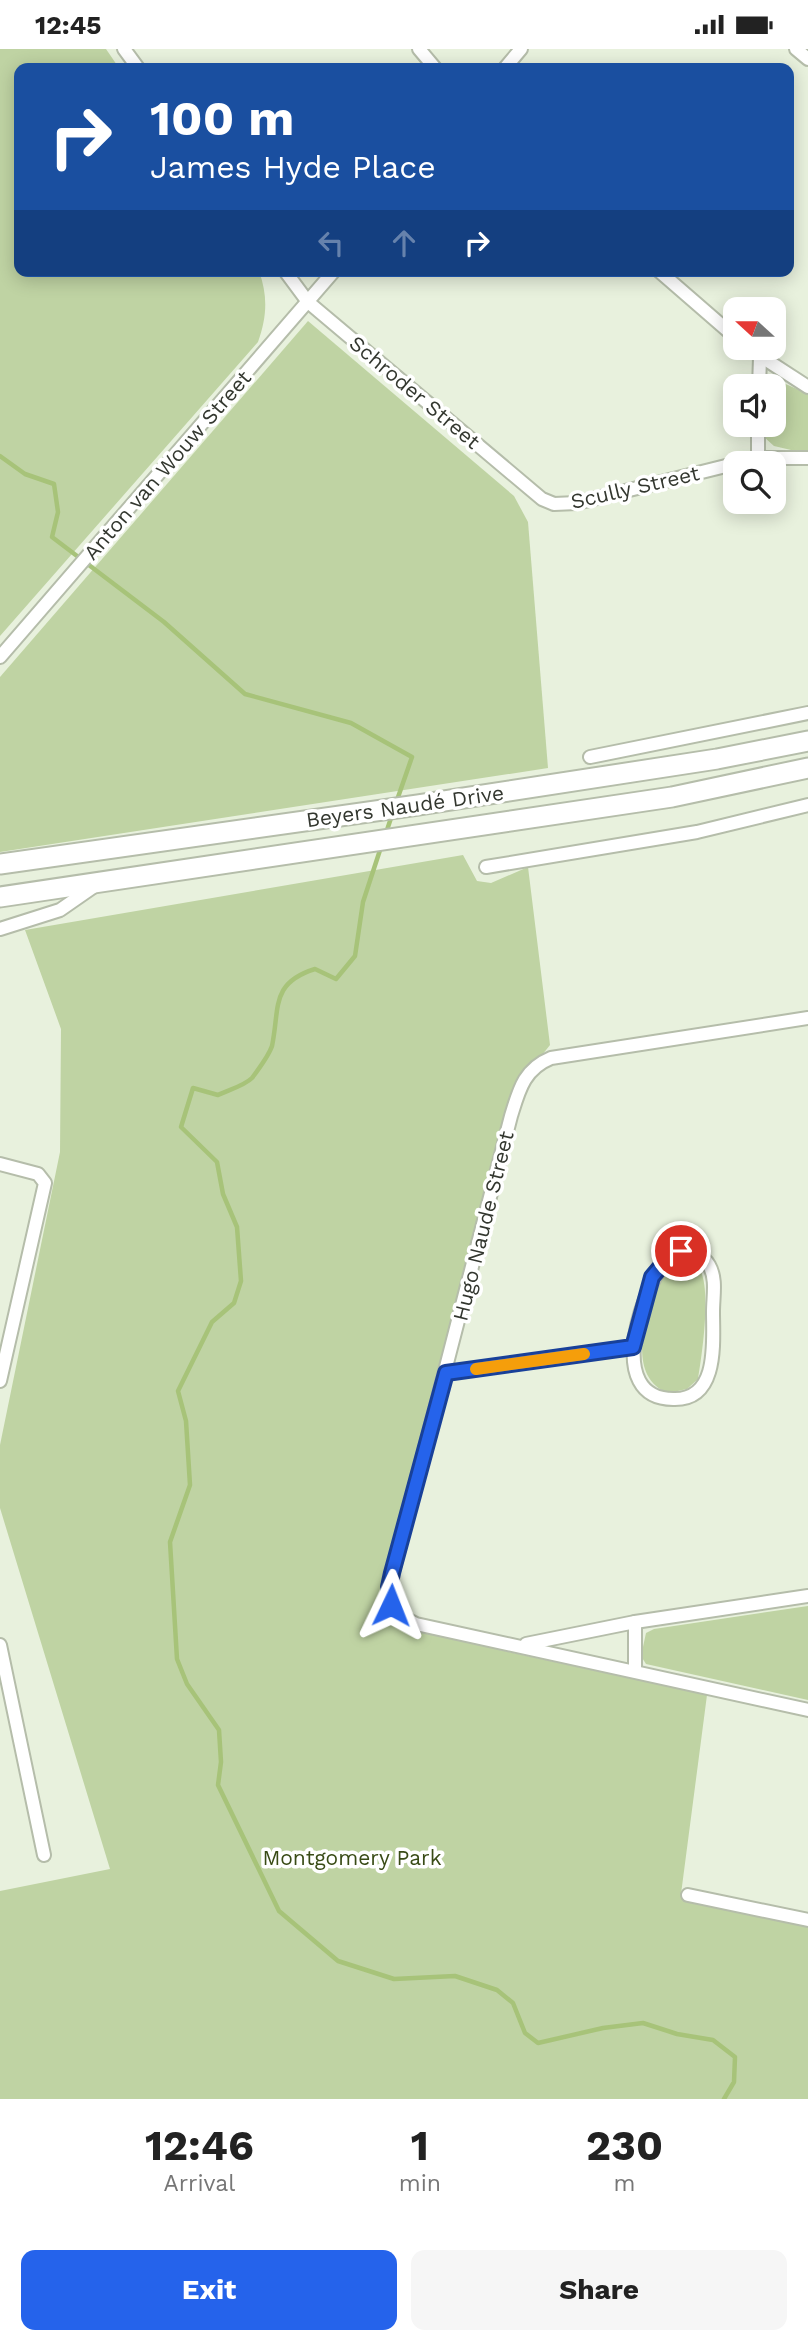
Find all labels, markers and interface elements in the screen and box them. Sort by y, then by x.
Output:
text: 12:45 [35,10,102,40]
text: 100 m [150,89,294,147]
icon: right [35,91,126,182]
text: James Hyde Place [150,148,436,186]
icon: left [312,224,350,262]
icon: ahead [385,224,423,262]
icon: right [458,224,496,262]
north arrow [723,297,786,361]
map controls [723,297,786,514]
street label: Schroder Street [345,330,486,454]
street label: Anton van Wouw Street [78,365,256,565]
button: sound [723,374,786,437]
button: search [723,451,786,514]
street label: Scully Street [568,460,702,514]
street label: Beyers Naudé Drive [305,780,505,832]
street label: Hugo Naude Street [447,1128,519,1324]
pin [651,1221,711,1281]
icon: arrive [662,1232,700,1270]
position arrow [354,1568,428,1642]
park label: Montgomery Park [262,1845,442,1870]
text: 12:46 [145,2121,254,2170]
text: 1 [411,2121,429,2170]
text: 230 [586,2121,663,2170]
text: Arrival [163,2170,235,2197]
text: min [399,2170,441,2197]
text: m [614,2170,635,2197]
button: Exit [21,2250,397,2330]
button: Share [411,2250,787,2330]

